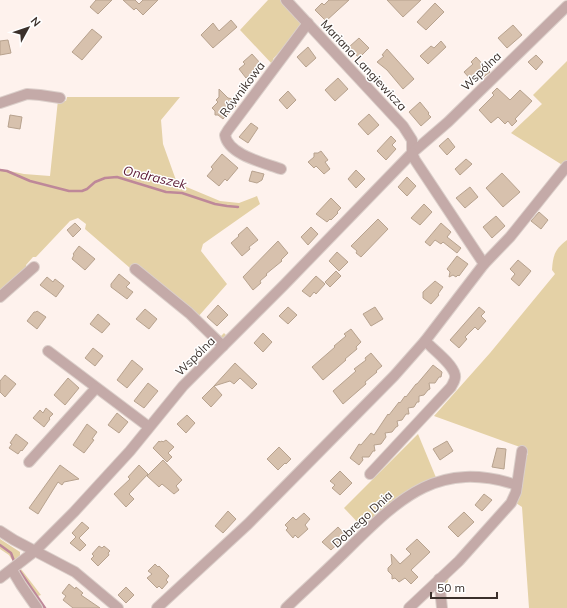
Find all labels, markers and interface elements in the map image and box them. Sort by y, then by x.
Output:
north arrow [8,8,48,48]
text: N [28,14,44,29]
street label: Mariana Langiewicza [318,16,410,114]
street label: Wspólna [458,48,504,94]
street label: Równikowa [216,58,268,120]
water label: Ondraszek [122,162,189,192]
street label: Wspólna [172,333,218,379]
street label: Dobrego Dnia [329,487,395,551]
scale bar [431,574,497,600]
text: 50 m [437,580,465,595]

